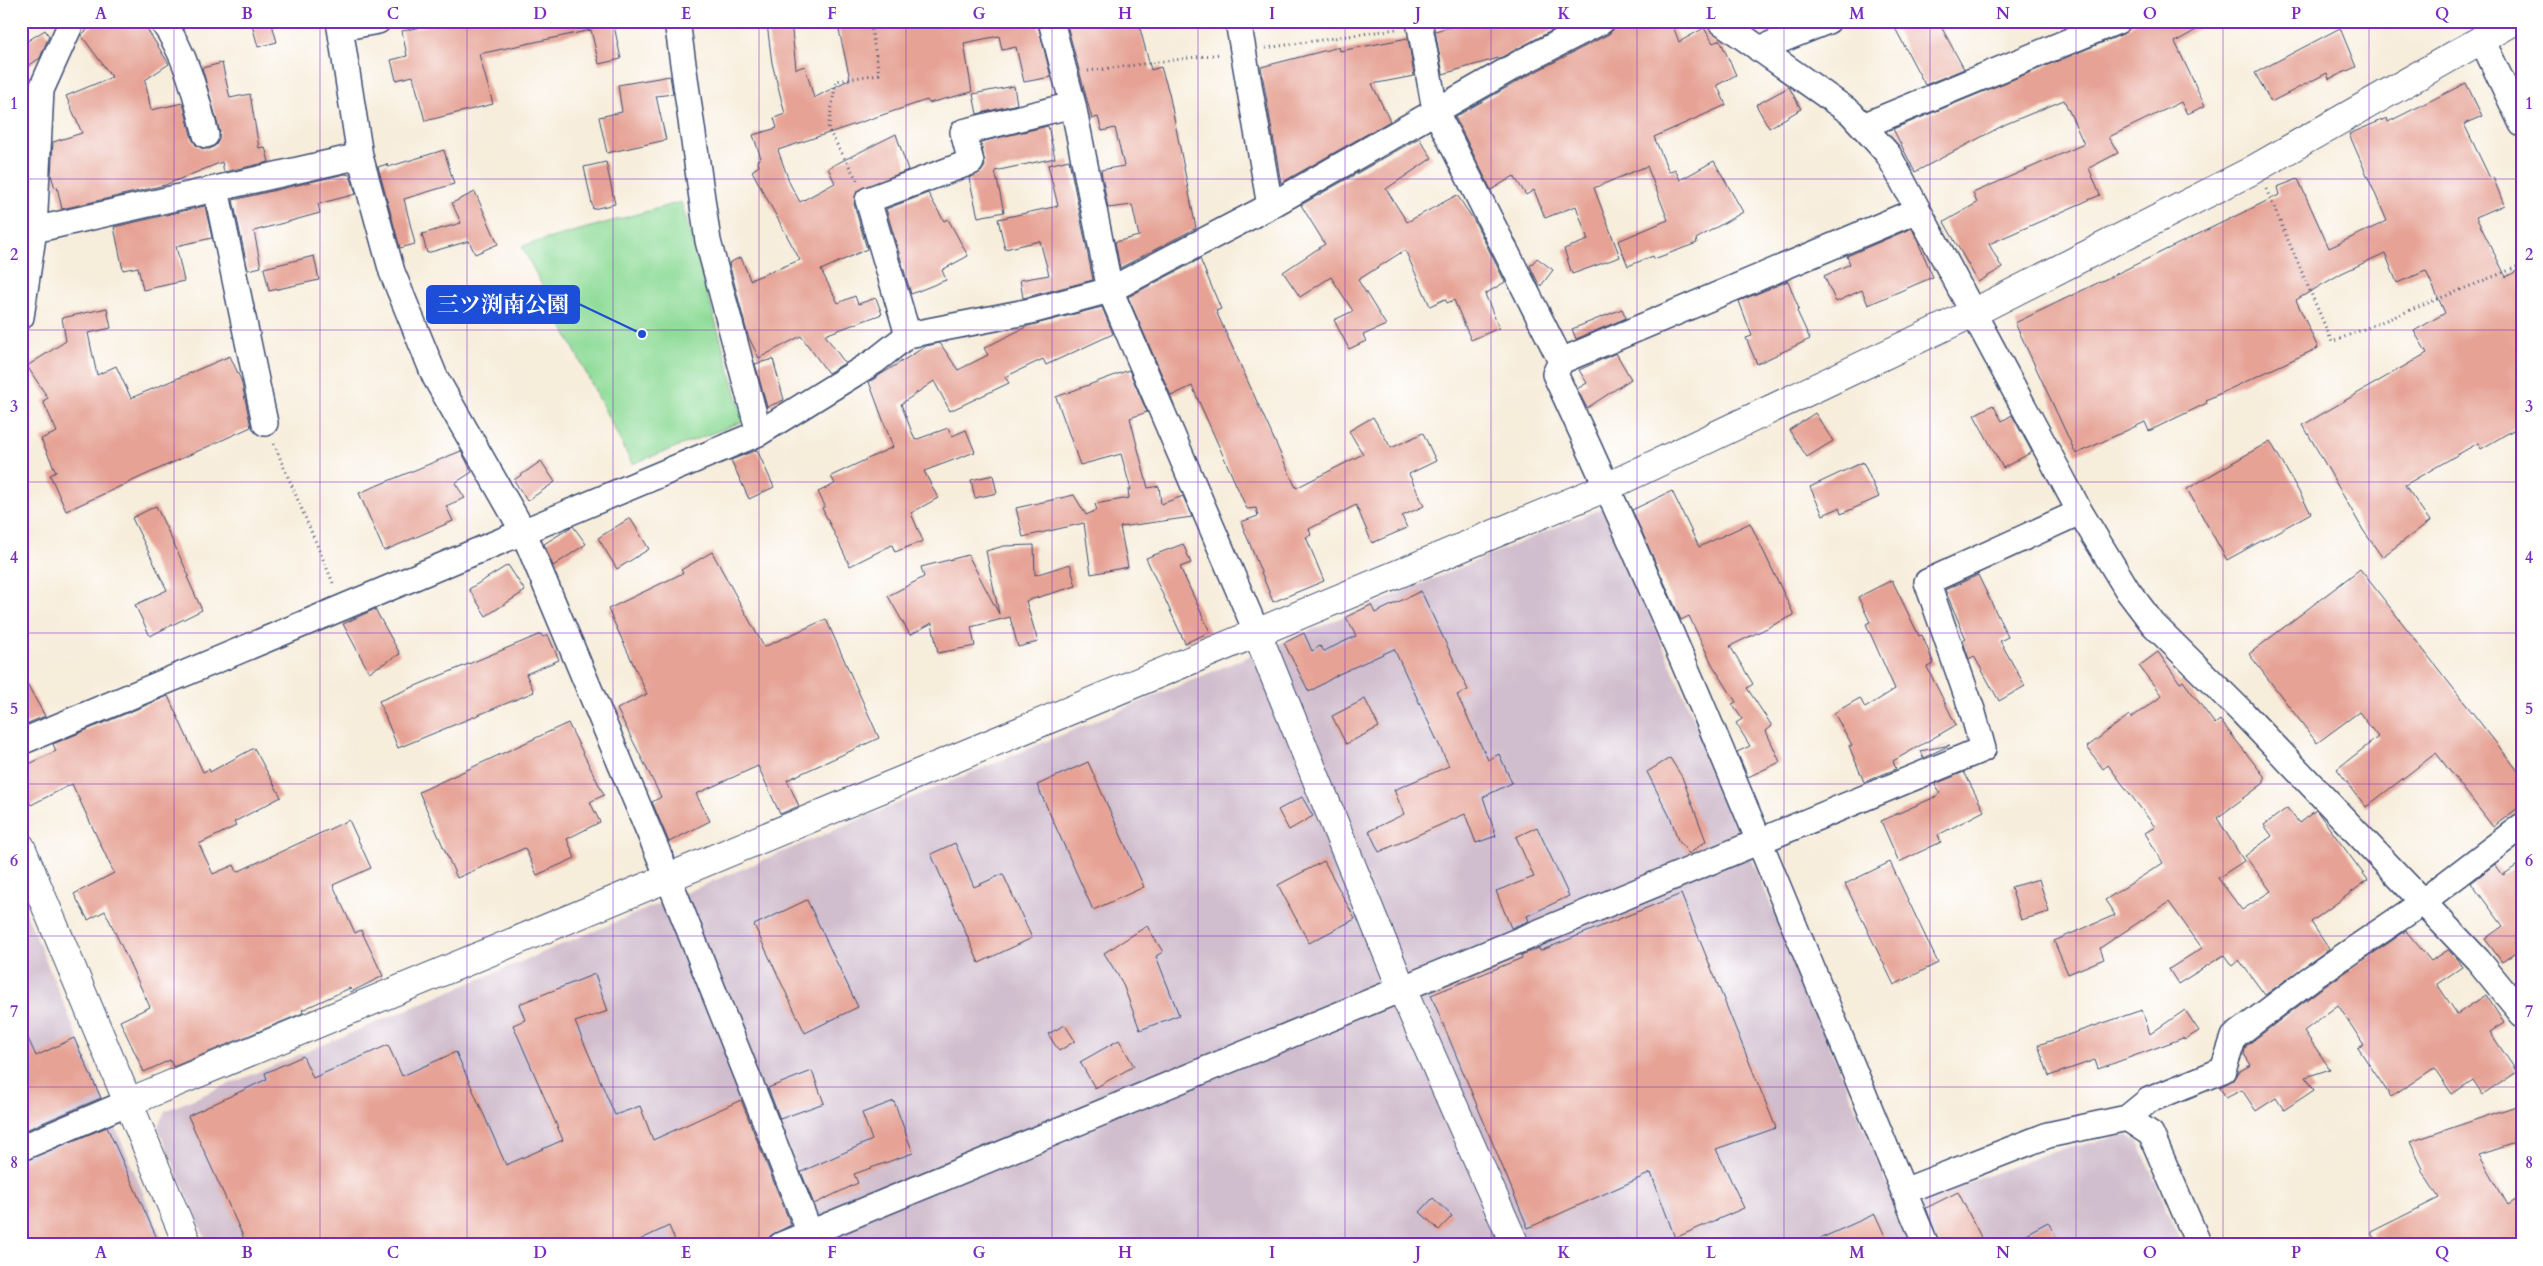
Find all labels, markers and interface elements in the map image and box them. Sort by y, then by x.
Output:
text: A [95,3,107,25]
text: B [241,3,253,25]
text: C [387,3,399,25]
text: D [533,3,547,25]
text: E [681,3,691,25]
text: F [827,3,837,25]
text: G [972,3,986,25]
text: H [1118,3,1132,25]
text: I [1269,3,1275,25]
text: J [1413,3,1421,25]
text: K [1558,3,1571,25]
text: L [1706,3,1717,25]
text: M [1849,3,1865,25]
text: N [1996,3,2010,25]
text: O [2143,3,2157,25]
text: P [2291,3,2301,25]
text: Q [2435,3,2449,25]
text: 1 [10,93,18,115]
text: 1 [2525,93,2533,115]
text: 2 [10,244,18,266]
text: 2 [2525,244,2533,266]
callout: 三ツ渕南公園 [427,286,579,323]
text: 三ツ渕南公園 [437,290,569,320]
text: 3 [10,396,18,418]
text: 3 [2525,396,2533,418]
text: 4 [10,547,18,569]
text: 4 [2525,547,2533,569]
text: 5 [10,698,18,720]
text: 5 [2525,698,2533,720]
text: 6 [10,850,18,872]
text: 6 [2525,850,2533,872]
text: 7 [10,1001,18,1023]
text: 7 [2525,1001,2533,1023]
text: 8 [10,1152,18,1174]
text: 8 [2525,1152,2533,1174]
text: A [95,1242,107,1264]
text: B [241,1242,253,1264]
text: C [387,1242,399,1264]
text: D [533,1242,547,1264]
text: E [681,1242,691,1264]
text: F [827,1242,837,1264]
text: G [972,1242,986,1264]
text: H [1118,1242,1132,1264]
text: I [1269,1242,1275,1264]
text: J [1413,1242,1421,1264]
text: K [1558,1242,1571,1264]
text: L [1706,1242,1717,1264]
text: M [1849,1242,1865,1264]
text: N [1996,1242,2010,1264]
text: O [2143,1242,2157,1264]
text: P [2291,1242,2301,1264]
text: Q [2435,1242,2449,1264]

